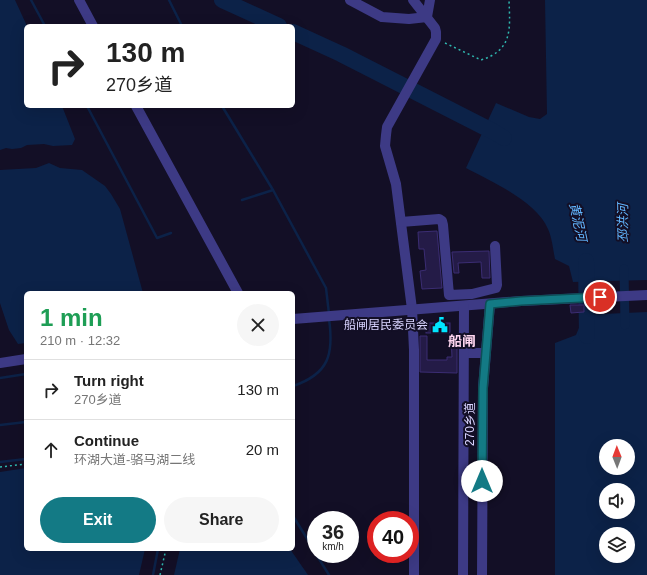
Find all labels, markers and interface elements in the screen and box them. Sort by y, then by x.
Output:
text: 130 m [106,37,185,68]
icon: right [40,40,92,92]
text: 270乡道 [106,75,172,95]
water label: 邳洪河 [615,200,631,243]
water label: 黄泥河 [567,201,590,246]
pin [583,280,617,314]
icon: arrive [589,286,611,308]
text: 1 min [40,304,103,331]
button: close [237,304,279,346]
public building icon: 船闸居民委员会 [431,316,449,334]
place label: 船闸居民委员会 [344,318,428,332]
text: 210 m · 12:32 [40,333,120,348]
district label: 船闸 [448,333,476,349]
text: Turn right [74,372,144,389]
icon: right [40,379,62,401]
text: 130 m [237,381,279,398]
text: 270乡道 [74,392,122,407]
street label: 270乡道 [463,402,477,446]
text: Continue [74,432,139,449]
icon: ahead [40,439,62,461]
north arrow [599,439,635,475]
map controls [599,439,635,563]
text: 20 m [246,441,279,458]
text: 环湖大道-骆马湖二线 [74,452,195,467]
position arrow [461,460,503,502]
button: sound [599,483,635,519]
button: Exit [40,497,156,543]
button: Share [164,497,279,543]
speed limit sign: 40 [367,511,419,563]
text: 36 [322,521,344,543]
button: layers [599,527,635,563]
text: km/h [322,541,344,552]

